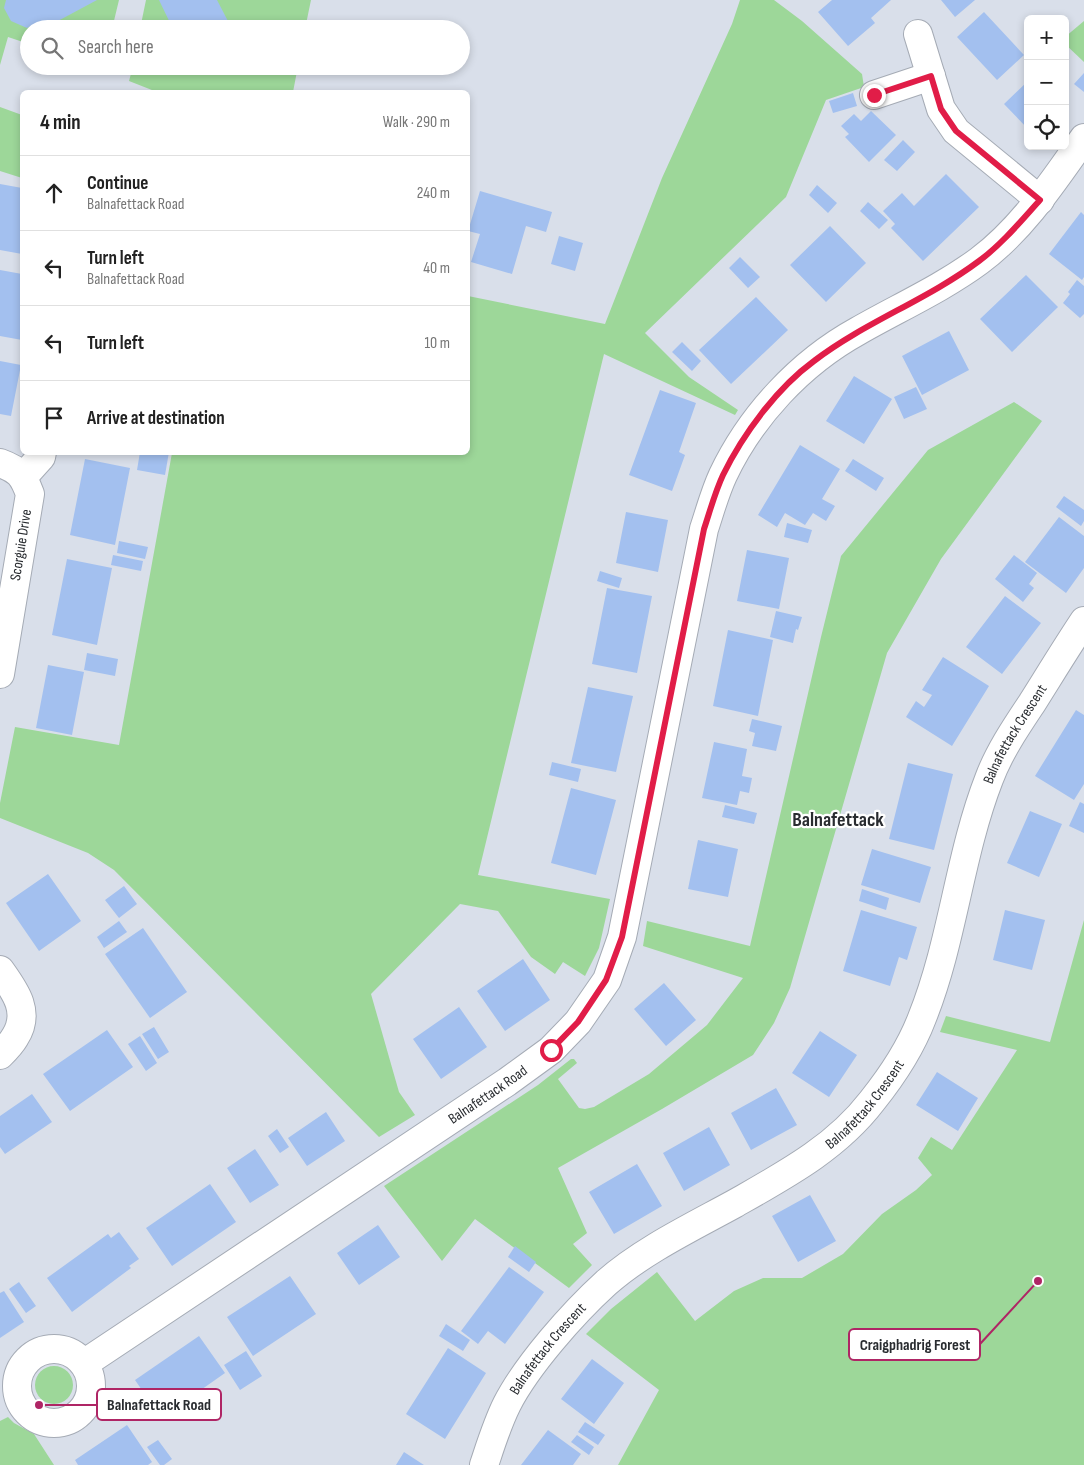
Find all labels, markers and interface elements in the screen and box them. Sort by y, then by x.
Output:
map controls [1024,15,1069,150]
button: + [1024,15,1069,60]
search box [20,20,470,75]
icon: search [38,34,66,62]
text: Search here [78,36,154,59]
button: − [1024,60,1069,105]
route end [863,84,886,107]
button: locate [1024,105,1069,150]
text: 4 min [40,110,81,135]
text: Walk · 290 m [383,113,450,132]
text: Continue [87,172,148,195]
icon: ahead [40,179,68,207]
text: 240 m [417,184,450,203]
text: Balnafettack Road [87,195,185,214]
text: Turn left [87,247,144,270]
icon: left [40,254,68,282]
text: 40 m [423,259,450,278]
text: Balnafettack Road [87,270,185,289]
icon: left [40,329,68,357]
text: Turn left [87,332,144,355]
text: 10 m [424,334,450,353]
icon: arrive [40,404,68,432]
text: Arrive at destination [87,407,225,430]
street label: Scorguie Drive [6,508,36,582]
street label: Balnafettack Crescent [979,680,1051,786]
district label: Balnafettack [792,808,884,832]
route start [540,1039,563,1062]
street label: Balnafettack Crescent [821,1056,908,1153]
street label: Balnafettack Road [444,1061,531,1128]
street label: Balnafettack Crescent [505,1298,590,1398]
callout: Craigphadrig Forest [849,1329,980,1360]
text: Craigphadrig Forest [860,1336,970,1355]
callout: Balnafettack Road [97,1389,221,1420]
text: Balnafettack Road [107,1396,211,1415]

